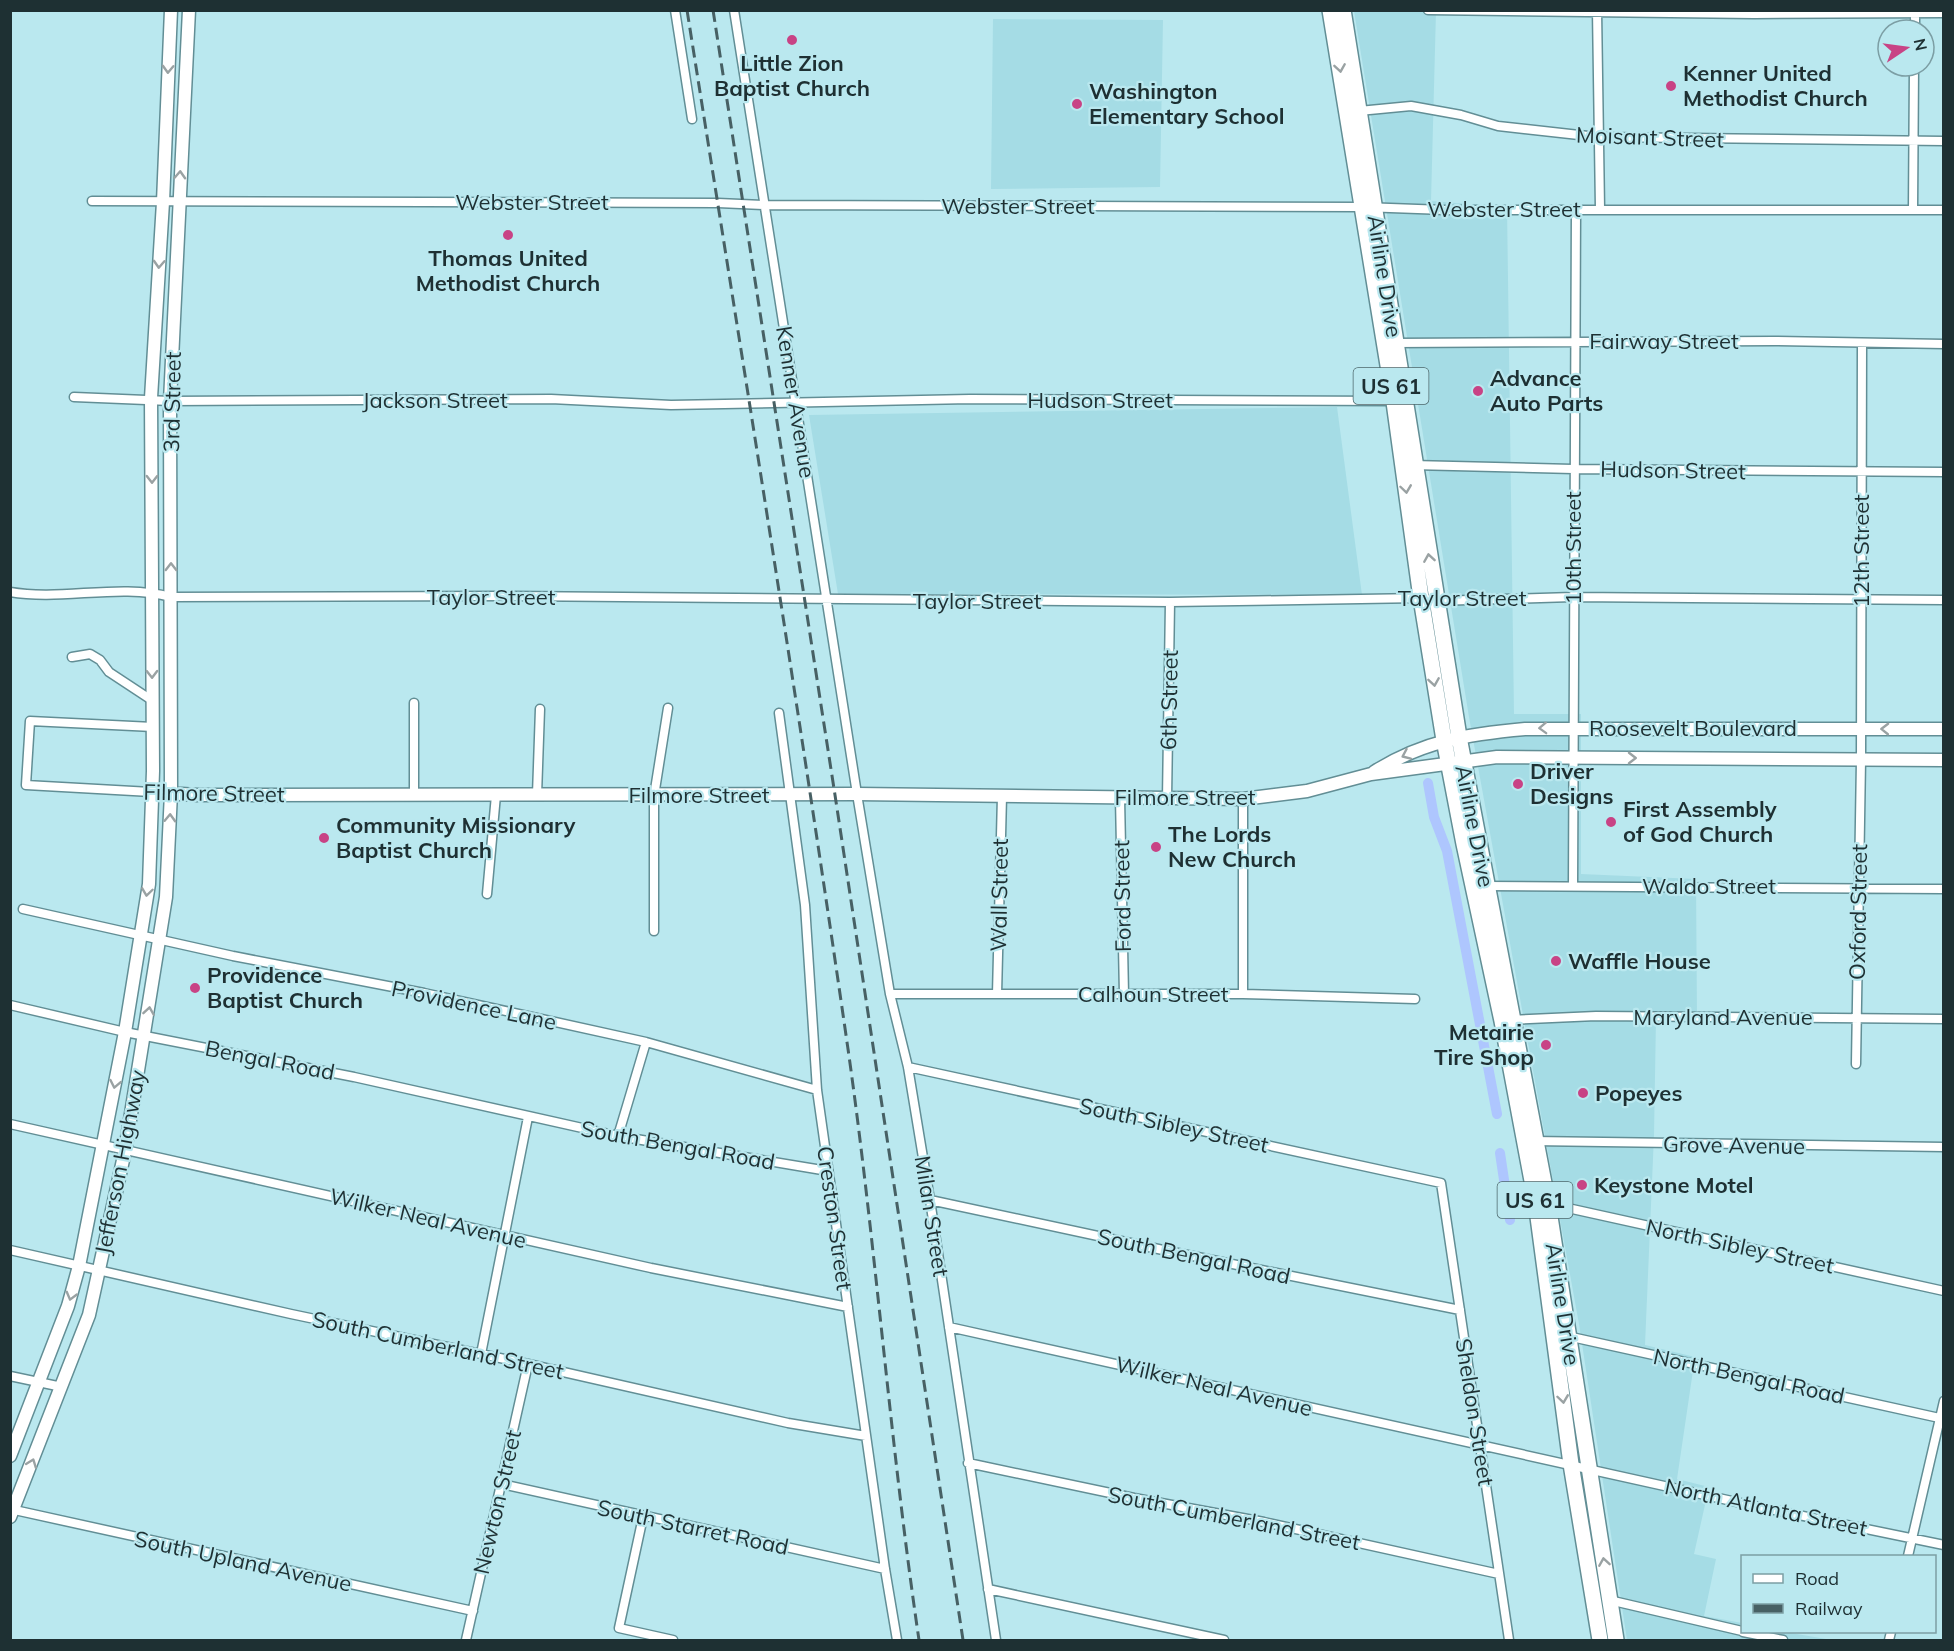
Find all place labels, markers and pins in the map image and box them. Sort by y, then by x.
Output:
marker: Little Zion Baptist Church [785,33,799,47]
place label: Little Zion Baptist Church [714,49,870,102]
place label: Kenner United Methodist Church [1683,59,1868,112]
place label: Washington Elementary School [1089,77,1285,130]
marker: Kenner United Methodist Church [1664,79,1678,93]
marker: Washington Elementary School [1070,97,1084,111]
marker: Thomas United Methodist Church [501,228,515,242]
place label: Thomas United Methodist Church [416,244,600,297]
place label: Advance Auto Parts [1490,364,1603,417]
marker: Advance Auto Parts [1471,384,1485,398]
place label: Driver Designs [1530,757,1614,810]
marker: Driver Designs [1511,777,1525,791]
place label: First Assembly of God Church [1623,795,1777,848]
place label: Community Missionary Baptist Church [336,811,575,864]
marker: First Assembly of God Church [1604,815,1618,829]
place label: The Lords New Church [1168,820,1296,873]
marker: Community Missionary Baptist Church [317,831,331,845]
marker: The Lords New Church [1149,840,1163,854]
place label: Waffle House [1568,947,1711,975]
marker: Waffle House [1549,954,1563,968]
place label: Providence Baptist Church [207,961,363,1014]
marker: Providence Baptist Church [188,981,202,995]
place label: Metairie Tire Shop [1434,1018,1534,1071]
marker: Metairie Tire Shop [1539,1038,1553,1052]
place label: Popeyes [1595,1079,1682,1107]
marker: Popeyes [1576,1086,1590,1100]
place label: Keystone Motel [1594,1171,1754,1199]
marker: Keystone Motel [1575,1178,1589,1192]

